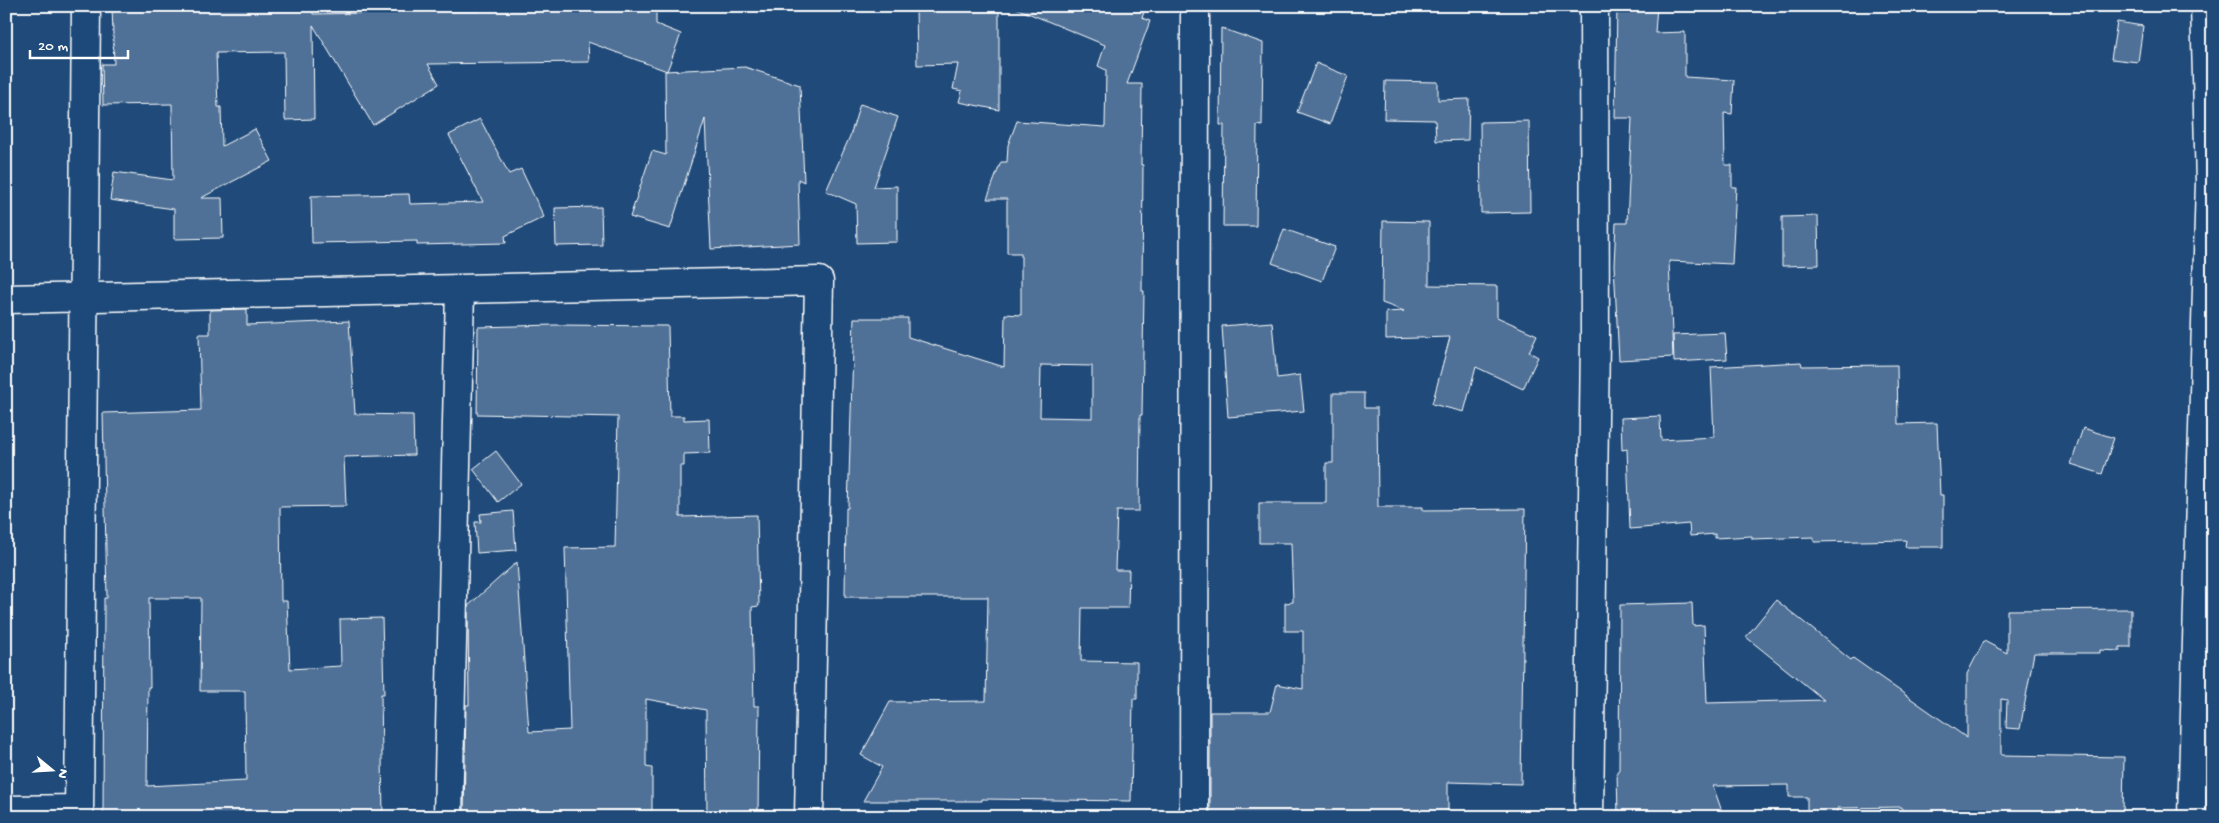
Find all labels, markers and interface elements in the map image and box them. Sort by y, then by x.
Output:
scale bar [30,28,128,60]
text: 20 m [38,38,68,56]
north arrow [28,746,78,796]
text: N [52,766,71,780]

